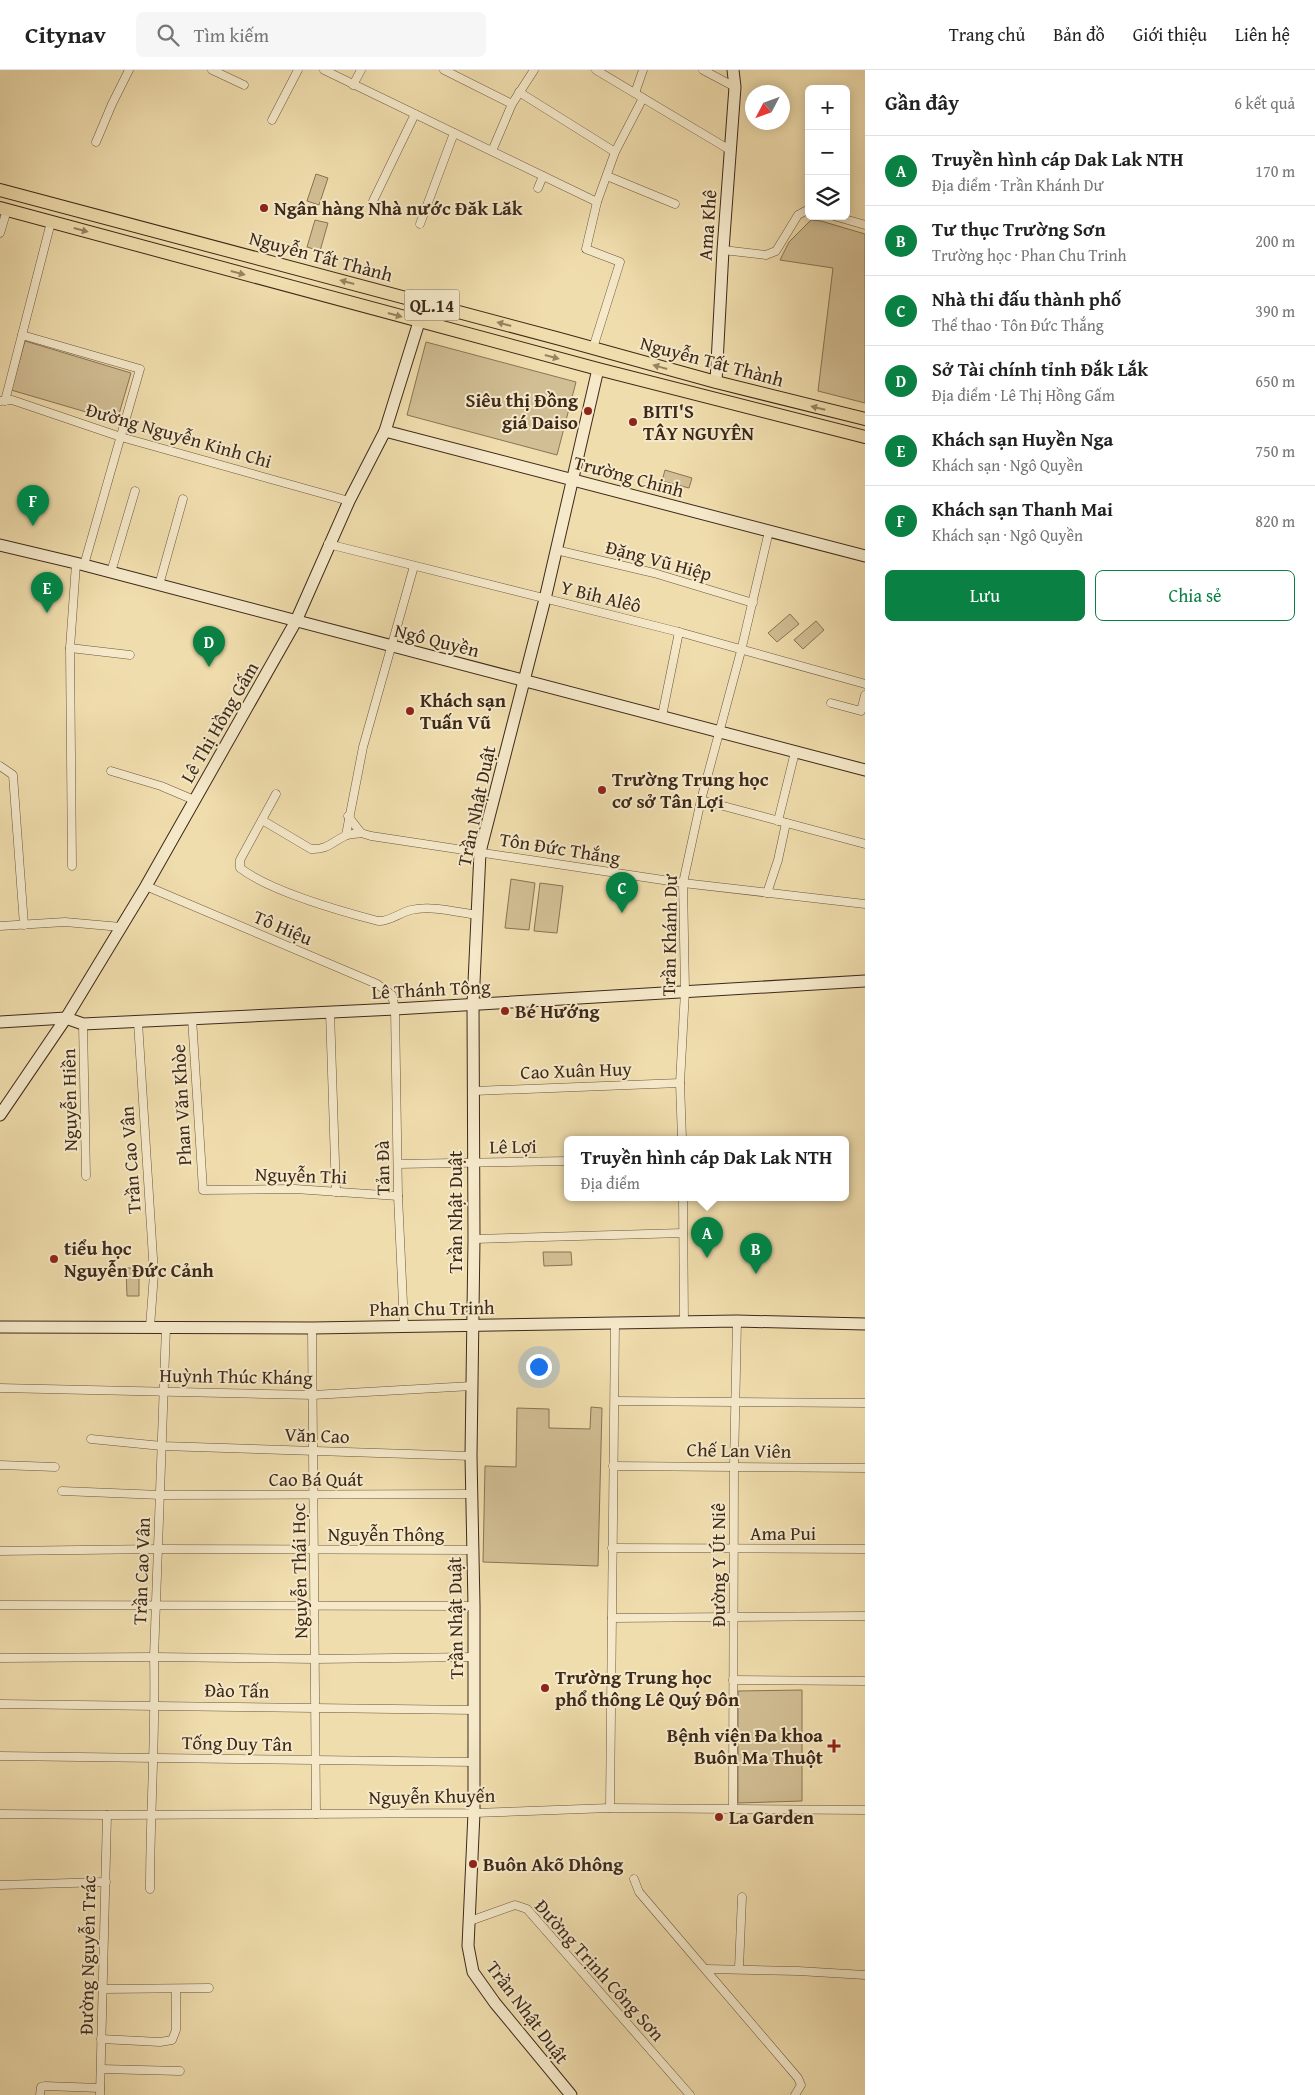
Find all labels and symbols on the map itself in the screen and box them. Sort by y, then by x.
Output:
north arrow [745,85,790,130]
street label: Ama Khê [691,189,723,261]
place label: Ngân hàng Nhà nước Đăk Lăk [274,194,523,222]
marker: Ngân hàng Nhà nước Đăk Lăk [258,202,270,214]
street label: Nguyễn Tất Thành [246,223,396,289]
one-way arrow [73,226,88,234]
one-way arrow [230,269,245,277]
one-way arrow [339,278,354,286]
road number: QL.14 [404,290,460,320]
one-way arrow [387,311,402,319]
one-way arrow [496,319,511,327]
street label: Nguyễn Tất Thành [637,328,787,394]
one-way arrow [544,353,559,361]
one-way arrow [653,362,668,370]
place label: Siêu thị Đồng giá Daiso [466,386,579,436]
street label: Đường Nguyễn Kinh Chi [83,395,275,475]
place label: BITI'S TÂY NGUYÊN [643,397,754,447]
one-way arrow [810,403,825,411]
marker: Siêu thị Đồng giá Daiso [582,405,594,417]
marker: BITI'S TÂY NGUYÊN [627,416,639,428]
street label: Trường Chinh [571,448,688,504]
pin: F [17,485,49,526]
street label: Đặng Vũ Hiệp [603,532,715,588]
pin: E [31,572,63,613]
street label: Y Bih Alêô [558,572,644,620]
street label: Ngô Quyền [392,616,483,664]
pin: D [193,626,225,667]
street label: Lê Thị Hồng Gấm [173,656,265,788]
place label: Khách sạn Tuấn Vũ [420,686,507,736]
marker: Khách sạn Tuấn Vũ [404,705,416,717]
street label: Trần Nhật Duật [450,743,503,869]
place label: Trường Trung học cơ sở Tân Lợi [612,765,769,815]
marker: Trường Trung học cơ sở Tân Lợi [596,784,608,796]
street label: Tôn Đức Thắng [498,825,623,871]
pin: C [606,872,638,913]
street label: Trần Khánh Dư [654,873,684,996]
street label: Tô Hiệu [249,902,318,952]
street label: Lê Thánh Tông [371,972,492,1006]
place label: Bé Hướng [515,997,600,1025]
marker: Bé Hướng [499,1005,511,1017]
street label: Phan Văn Khòe [164,1044,198,1166]
street label: Nguyễn Hiền [54,1048,84,1152]
street label: Cao Xuân Huy [520,1054,633,1086]
street label: Trần Cao Vân [112,1105,148,1215]
street label: Lê Lợi [489,1132,537,1160]
street label: Tản Đà [368,1140,396,1196]
street label: Trần Nhật Duật [441,1150,469,1273]
street label: Nguyễn Thi [255,1159,347,1191]
pin: A [691,1217,723,1258]
pin: B [740,1233,772,1274]
place label: tiểu học Nguyễn Đức Cảnh [64,1234,214,1284]
marker: tiểu học Nguyễn Đức Cảnh [48,1253,60,1265]
street label: Phan Chu Trinh [369,1293,495,1323]
your location [526,1354,552,1380]
street label: Huỳnh Thúc Kháng [159,1361,313,1391]
street label: Văn Cao [284,1420,350,1450]
street label: Chế Lan Viên [686,1435,792,1465]
street label: Cao Bá Quát [269,1465,364,1493]
street label: Nguyễn Thái Học [284,1503,314,1639]
street label: Đường Y Út Niê [704,1503,732,1627]
street label: Trần Cao Vân [125,1516,157,1625]
street label: Ama Pui [750,1519,816,1547]
street label: Nguyễn Thông [328,1520,445,1548]
street label: Trần Nhật Duật [440,1556,470,1680]
place label: Trường Trung học phổ thông Lê Quý Đôn [555,1663,740,1713]
street label: Đào Tấn [204,1675,270,1705]
marker: Trường Trung học phổ thông Lê Quý Đôn [539,1682,551,1694]
place label: Bệnh viện Đa khoa Buôn Ma Thuột [667,1721,824,1771]
street label: Tống Duy Tân [182,1728,293,1758]
marker: Bệnh viện Đa khoa Buôn Ma Thuột [827,1739,841,1753]
street label: Nguyễn Khuyến [368,1781,496,1811]
place label: La Garden [729,1803,815,1831]
marker: La Garden [713,1811,725,1823]
place label: Buôn Akõ Dhông [483,1850,624,1878]
marker: Buôn Akõ Dhông [467,1858,479,1870]
street label: Đường Nguyễn Trác [72,1875,102,2035]
street label: Đường Trịnh Công Sơn [529,1893,672,2047]
street label: Trần Nhật Duật [480,1955,576,2070]

